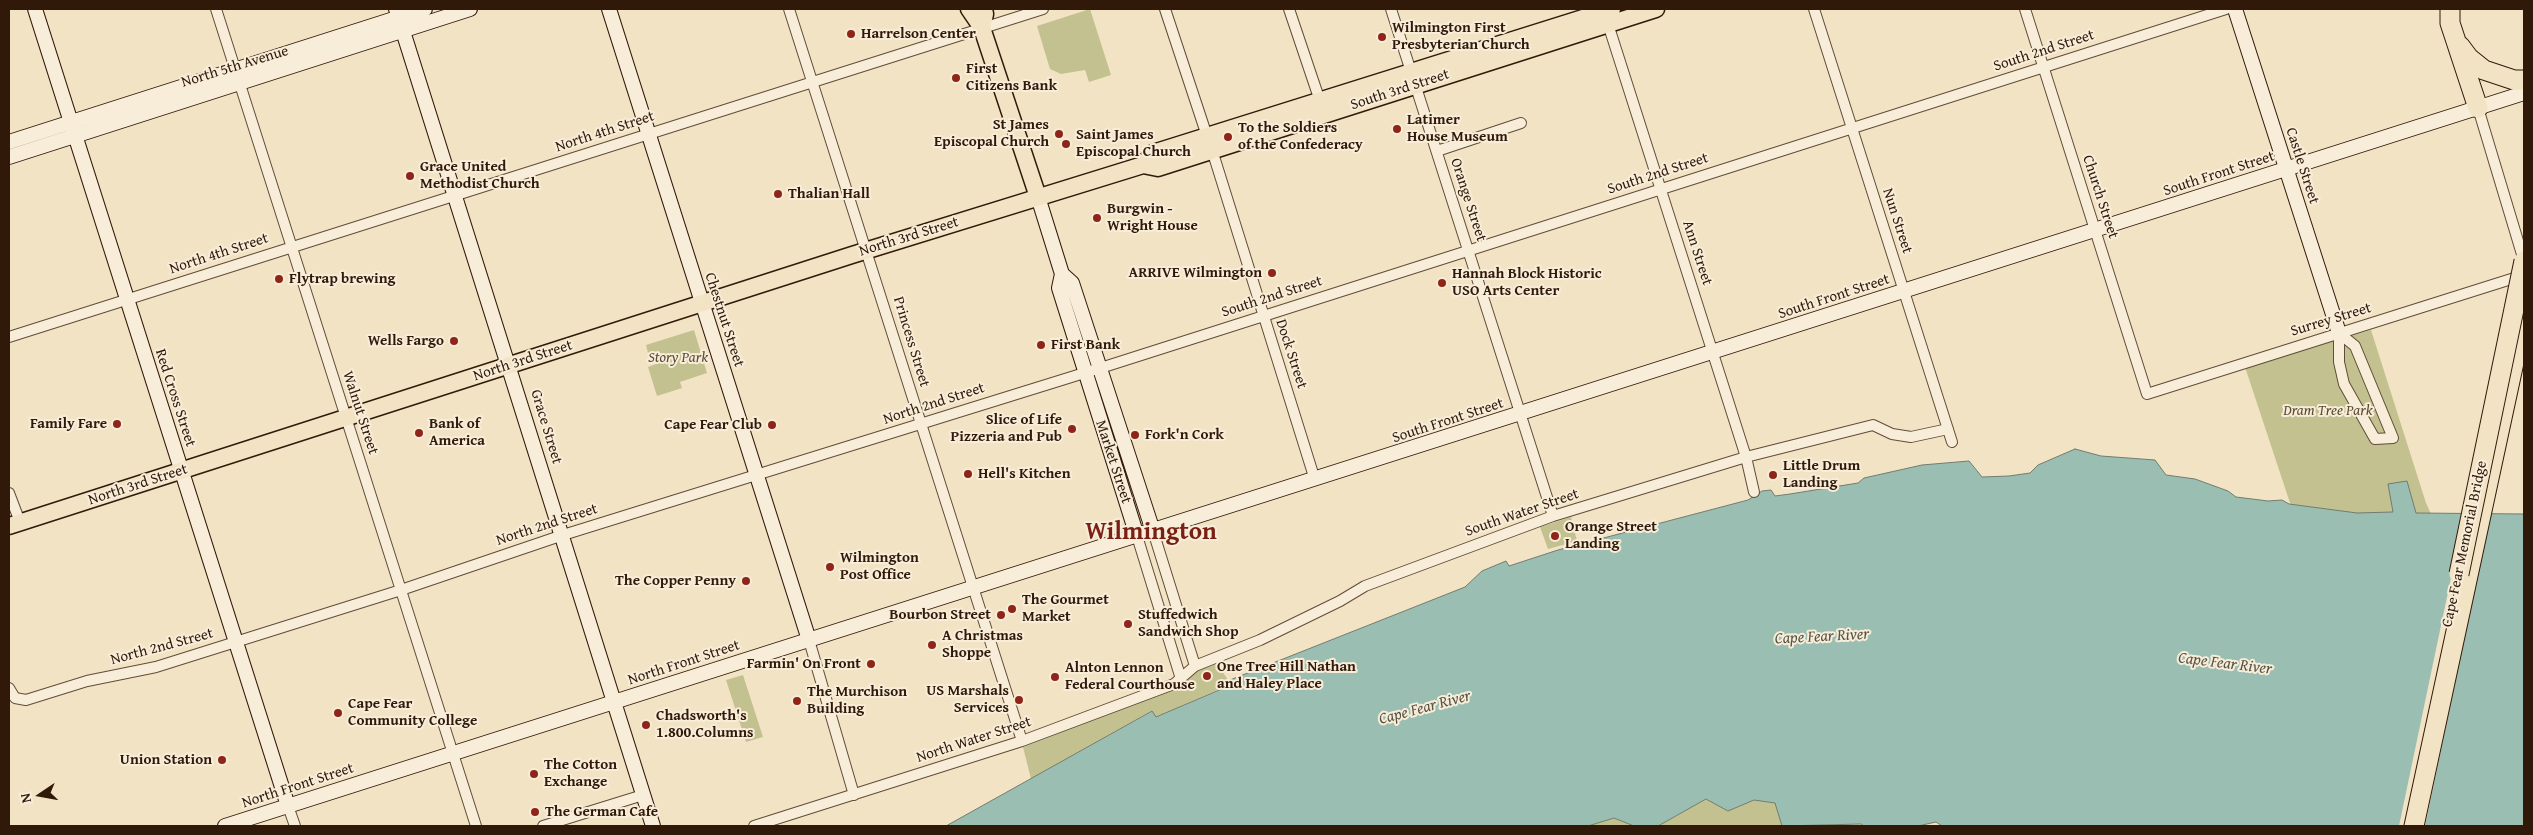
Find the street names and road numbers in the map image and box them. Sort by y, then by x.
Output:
street label: South 2nd Street [1991,26,2097,76]
street label: North 5th Avenue [179,42,291,92]
street label: South 3rd Street [1348,66,1452,114]
street label: North 4th Street [553,108,657,156]
street label: Castle Street [2281,126,2323,206]
street label: South Front Street [2161,148,2277,200]
street label: South 2nd Street [1605,149,1711,199]
street label: Church Street [2078,153,2122,241]
street label: Orange Street [1446,156,1490,244]
street label: Nun Street [1878,186,1916,256]
street label: North 3rd Street [857,213,961,261]
street label: Ann Street [1678,218,1716,288]
street label: North 4th Street [167,230,271,278]
street label: Chestnut Street [700,271,748,369]
street label: South Front Street [1776,271,1892,323]
street label: South 2nd Street [1219,272,1325,322]
street label: Princess Street [889,295,933,389]
street label: Surrey Street [2289,299,2373,341]
street label: Dock Street [1271,317,1311,391]
street label: North 3rd Street [471,336,575,386]
street label: Red Cross Street [151,347,199,449]
street label: Walnut Street [338,369,382,457]
street label: North 2nd Street [881,379,987,429]
street label: Grace Street [526,388,566,466]
street label: South Front Street [1390,395,1506,447]
street label: Market Street [1091,418,1135,506]
street label: Cape Fear Memorial Bridge [2439,459,2491,629]
street label: North 3rd Street [86,460,190,510]
street label: South Water Street [1463,485,1581,541]
street label: North 2nd Street [494,500,600,550]
street label: North 2nd Street [109,625,215,669]
street label: North Front Street [626,636,742,690]
street label: North Water Street [914,713,1034,767]
street label: North Front Street [240,759,356,813]

